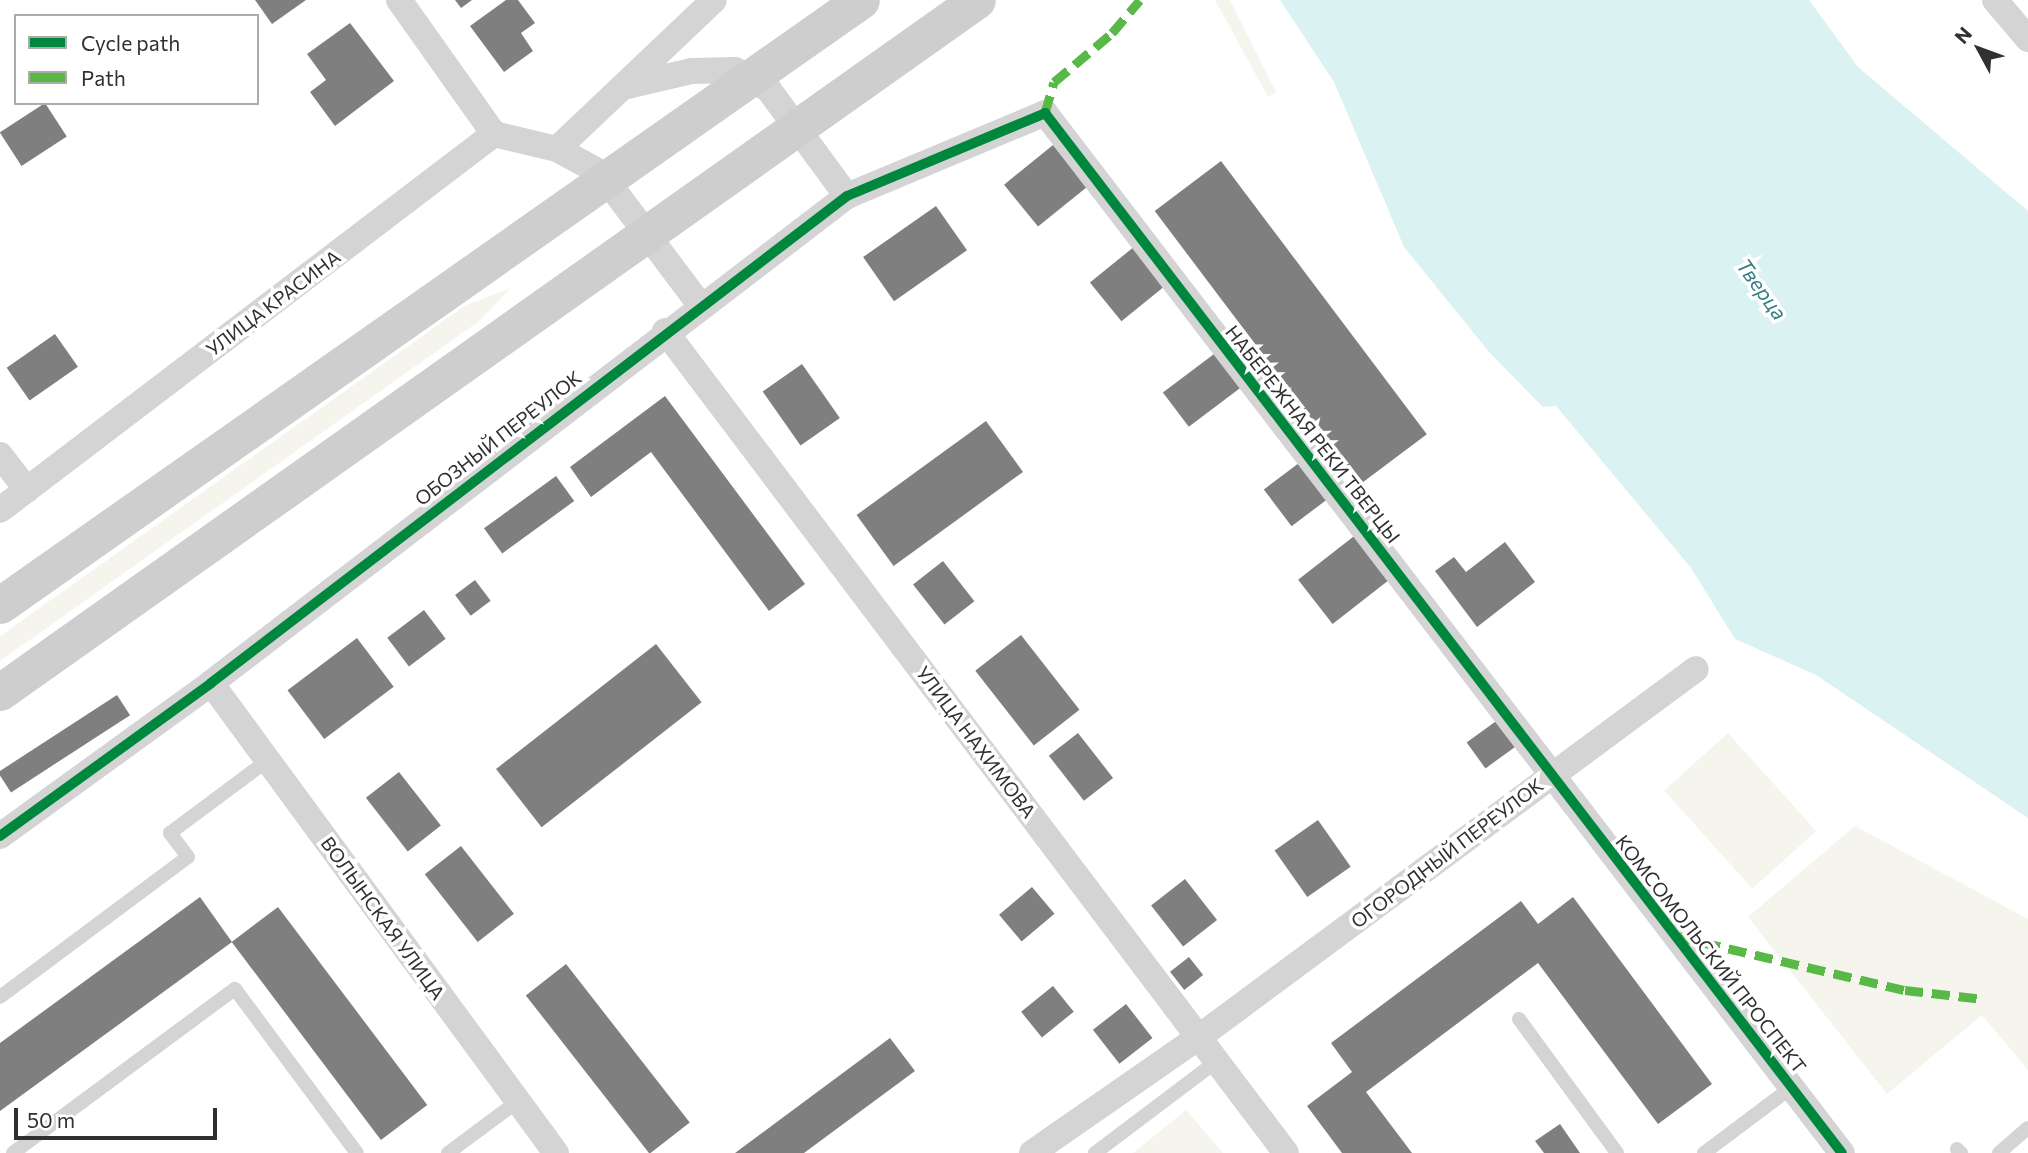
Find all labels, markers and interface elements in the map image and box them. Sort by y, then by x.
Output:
legend [14,14,259,105]
north arrow [1944,14,2014,84]
text: N [1949,22,1976,48]
text: Cycle path [81,30,180,55]
text: Path [81,65,126,90]
street label: УЛИЦА КРАСИНА [202,245,344,361]
water label: Тверца [1731,254,1793,324]
street label: НАБЕРЕЖНАЯ РЕКИ ТВЕРЦЫ [1221,321,1405,547]
street label: ОБОЗНЫЙ ПЕРЕУЛОК [410,366,586,510]
street label: УЛИЦА НАХИМОВА [911,662,1041,822]
street label: ОГОРОДНЫЙ ПЕРЕУЛОК [1346,773,1548,933]
street label: КОМСОМОЛЬСКИЙ ПРОСПЕКТ [1611,830,1811,1078]
street label: ВОЛЫНСКАЯ УЛИЦА [316,832,450,1004]
scale bar [18,1094,220,1138]
text: 50 m [27,1107,75,1132]

